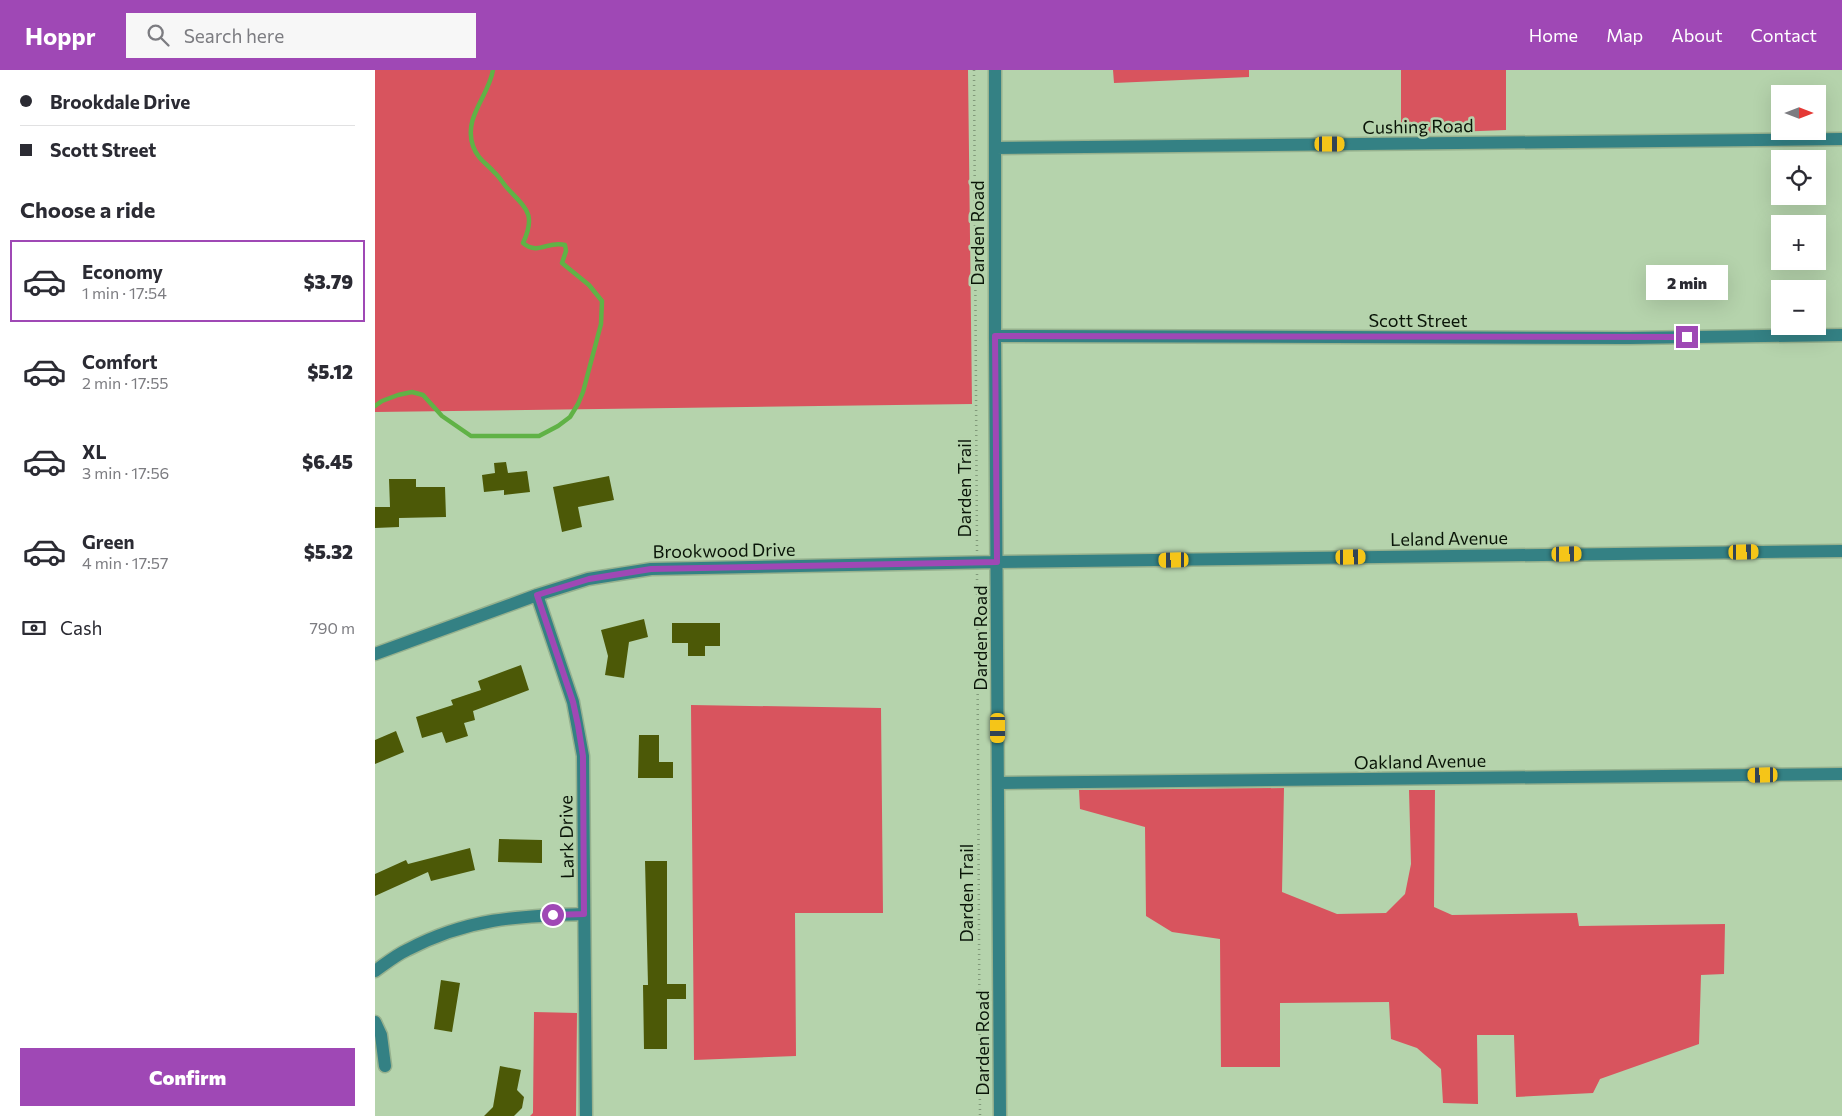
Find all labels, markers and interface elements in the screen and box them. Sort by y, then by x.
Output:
search box [126,13,476,58]
text: Hoppr [25,21,96,50]
icon: search [144,21,172,49]
text: Search here [184,24,284,47]
text: Home [1529,24,1578,46]
text: Map [1606,24,1643,46]
text: About [1671,24,1723,46]
text: Contact [1751,24,1817,46]
north arrow [1771,85,1826,140]
map controls [1771,85,1826,335]
text: Brookdale Drive [50,90,190,113]
street label: Cushing Road [1362,114,1474,138]
car [1315,137,1345,152]
text: Scott Street [50,138,156,161]
button: locate [1771,150,1826,205]
street label: Darden Road [966,180,988,286]
text: Choose a ride [20,196,155,223]
button: + [1771,215,1826,270]
icon: car [22,259,67,304]
text: Economy [82,260,163,283]
callout: 2 min [1646,264,1728,300]
text: $3.79 [304,270,353,293]
text: 2 min [1667,273,1707,292]
button: − [1771,280,1826,335]
text: 1 min · 17:54 [82,283,167,302]
street label: Scott Street [1368,309,1468,331]
route end [1676,326,1698,348]
icon: car [22,349,67,394]
text: Comfort [82,350,158,373]
text: $5.12 [307,360,353,383]
text: 2 min · 17:55 [82,373,169,392]
icon: car [22,439,67,484]
street label: Darden Trail [953,439,975,537]
text: XL [82,440,107,463]
text: $6.45 [302,450,353,473]
text: 3 min · 17:56 [82,463,169,482]
street label: Leland Avenue [1390,526,1508,550]
icon: car [22,529,67,574]
text: Green [82,530,134,553]
street label: Brookwood Drive [652,538,796,562]
text: $5.32 [304,540,353,563]
car [1728,544,1759,560]
car [1551,546,1582,562]
car [1335,549,1366,565]
car [1158,552,1189,568]
text: 4 min · 17:57 [82,553,169,572]
street label: Darden Road [969,585,991,691]
icon: cash [20,614,48,642]
text: Cash [60,616,102,639]
text: 790 m [309,618,355,637]
car [990,713,1005,743]
street label: Oakland Avenue [1354,749,1486,773]
car [1747,767,1778,783]
street label: Lark Drive [554,795,578,879]
street label: Darden Trail [955,844,977,942]
route start [542,904,564,926]
street label: Darden Road [971,990,993,1096]
button: Confirm [20,1048,355,1106]

